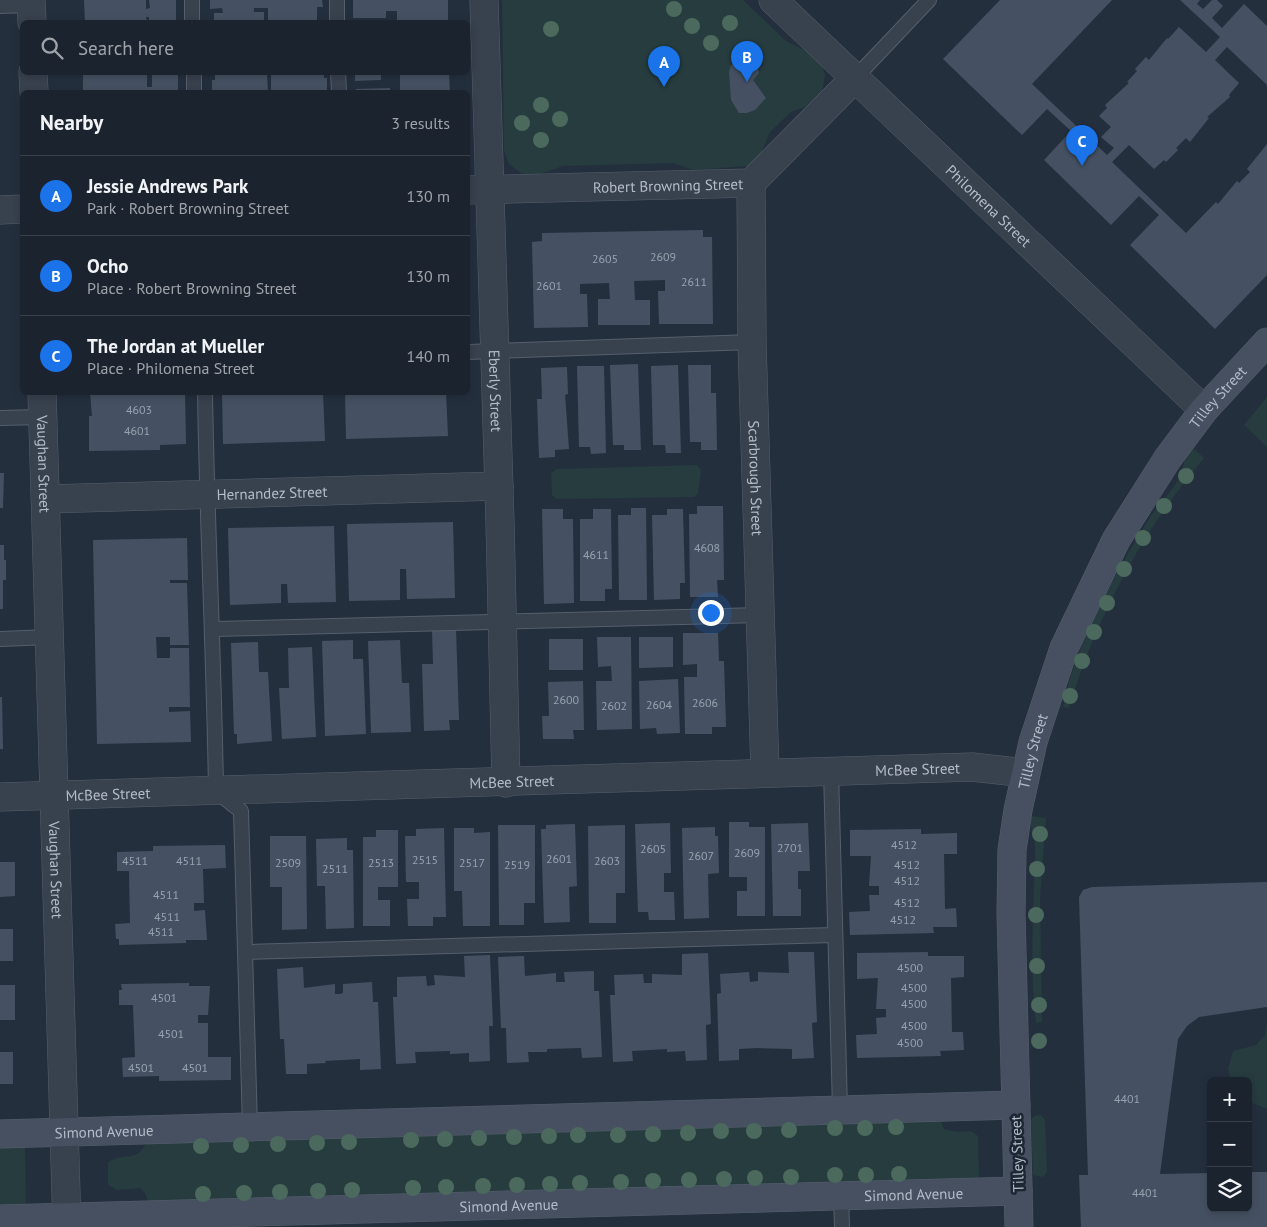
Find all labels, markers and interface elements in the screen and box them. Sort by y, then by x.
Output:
search box [20,20,470,75]
icon: search [38,34,66,62]
text: Search here [78,36,174,60]
pin: B [731,41,763,82]
pin: A [648,46,680,87]
text: Nearby [40,109,103,136]
text: 3 results [391,113,450,133]
pin: C [1066,125,1098,166]
street label: Philomena Street [942,160,1036,251]
text: Jessie Andrews Park [87,174,248,198]
street label: Robert Browning Street [593,174,743,196]
text: A [51,186,61,206]
text: 130 m [407,186,450,206]
text: Park · Robert Browning Street [87,198,289,218]
house number: 2609 [650,249,676,264]
house number: 2605 [592,251,618,266]
text: Ocho [87,254,129,278]
text: B [51,266,61,286]
text: 130 m [407,266,450,286]
house number: 2611 [681,274,707,289]
text: Place · Robert Browning Street [87,278,297,298]
house number: 2601 [536,278,562,293]
text: The Jordan at Mueller [87,334,264,358]
text: C [52,346,60,366]
text: 140 m [407,346,450,366]
street label: Eberly Street [485,349,507,432]
text: Place · Philomena Street [87,358,255,378]
street label: Tilley Street [1185,361,1250,432]
house number: 4603 [126,402,152,417]
street label: Vaughan Street [33,414,55,513]
street label: Scarbrough Street [745,420,767,536]
house number: 4601 [124,423,150,438]
street label: Hernandez Street [216,481,328,504]
house number: 4608 [694,540,720,555]
house number: 4611 [583,547,609,562]
your location [698,600,724,626]
house number: 2600 [553,692,580,707]
house number: 2606 [692,695,718,710]
house number: 2604 [646,697,673,712]
house number: 2602 [601,698,627,713]
street label: Tilley Street [1013,711,1051,791]
street label: McBee Street [875,758,960,779]
street label: McBee Street [469,770,554,792]
street label: McBee Street [65,783,151,804]
street label: Vaughan Street [45,820,67,919]
house number: 4512 [891,837,917,852]
house number: 2701 [777,840,803,855]
house number: 2605 [640,841,666,856]
house number: 2609 [734,845,760,860]
house number: 2607 [688,848,714,863]
house number: 2601 [546,851,572,866]
house number: 2515 [412,852,438,867]
house number: 4511 [122,853,148,868]
house number: 4511 [176,853,202,868]
house number: 2603 [594,853,620,868]
house number: 2509 [275,855,301,870]
house number: 2513 [368,855,394,870]
house number: 2517 [459,855,485,870]
house number: 2519 [504,857,530,872]
house number: 4512 [894,857,920,872]
house number: 2511 [322,861,348,876]
house number: 4512 [894,873,920,888]
house number: 4511 [153,887,179,902]
house number: 4512 [894,895,920,910]
house number: 4511 [154,909,180,924]
house number: 4512 [890,912,916,927]
house number: 4511 [148,924,174,939]
house number: 4500 [897,960,924,975]
house number: 4500 [901,980,928,995]
house number: 4501 [151,990,177,1005]
house number: 4500 [901,996,928,1011]
house number: 4500 [901,1018,928,1033]
house number: 4501 [158,1026,184,1041]
house number: 4500 [897,1035,924,1050]
house number: 4501 [128,1060,154,1075]
house number: 4501 [182,1060,208,1075]
map controls [1207,1077,1252,1212]
button: + [1207,1077,1252,1122]
house number: 4401 [1114,1091,1140,1106]
street label: Tilley Street [1006,1115,1028,1193]
street label: Simond Avenue [54,1120,154,1142]
button: − [1207,1122,1252,1167]
button: layers [1207,1167,1252,1212]
street label: Simond Avenue [864,1183,963,1205]
house number: 4401 [1132,1185,1158,1200]
street label: Simond Avenue [459,1194,559,1216]

